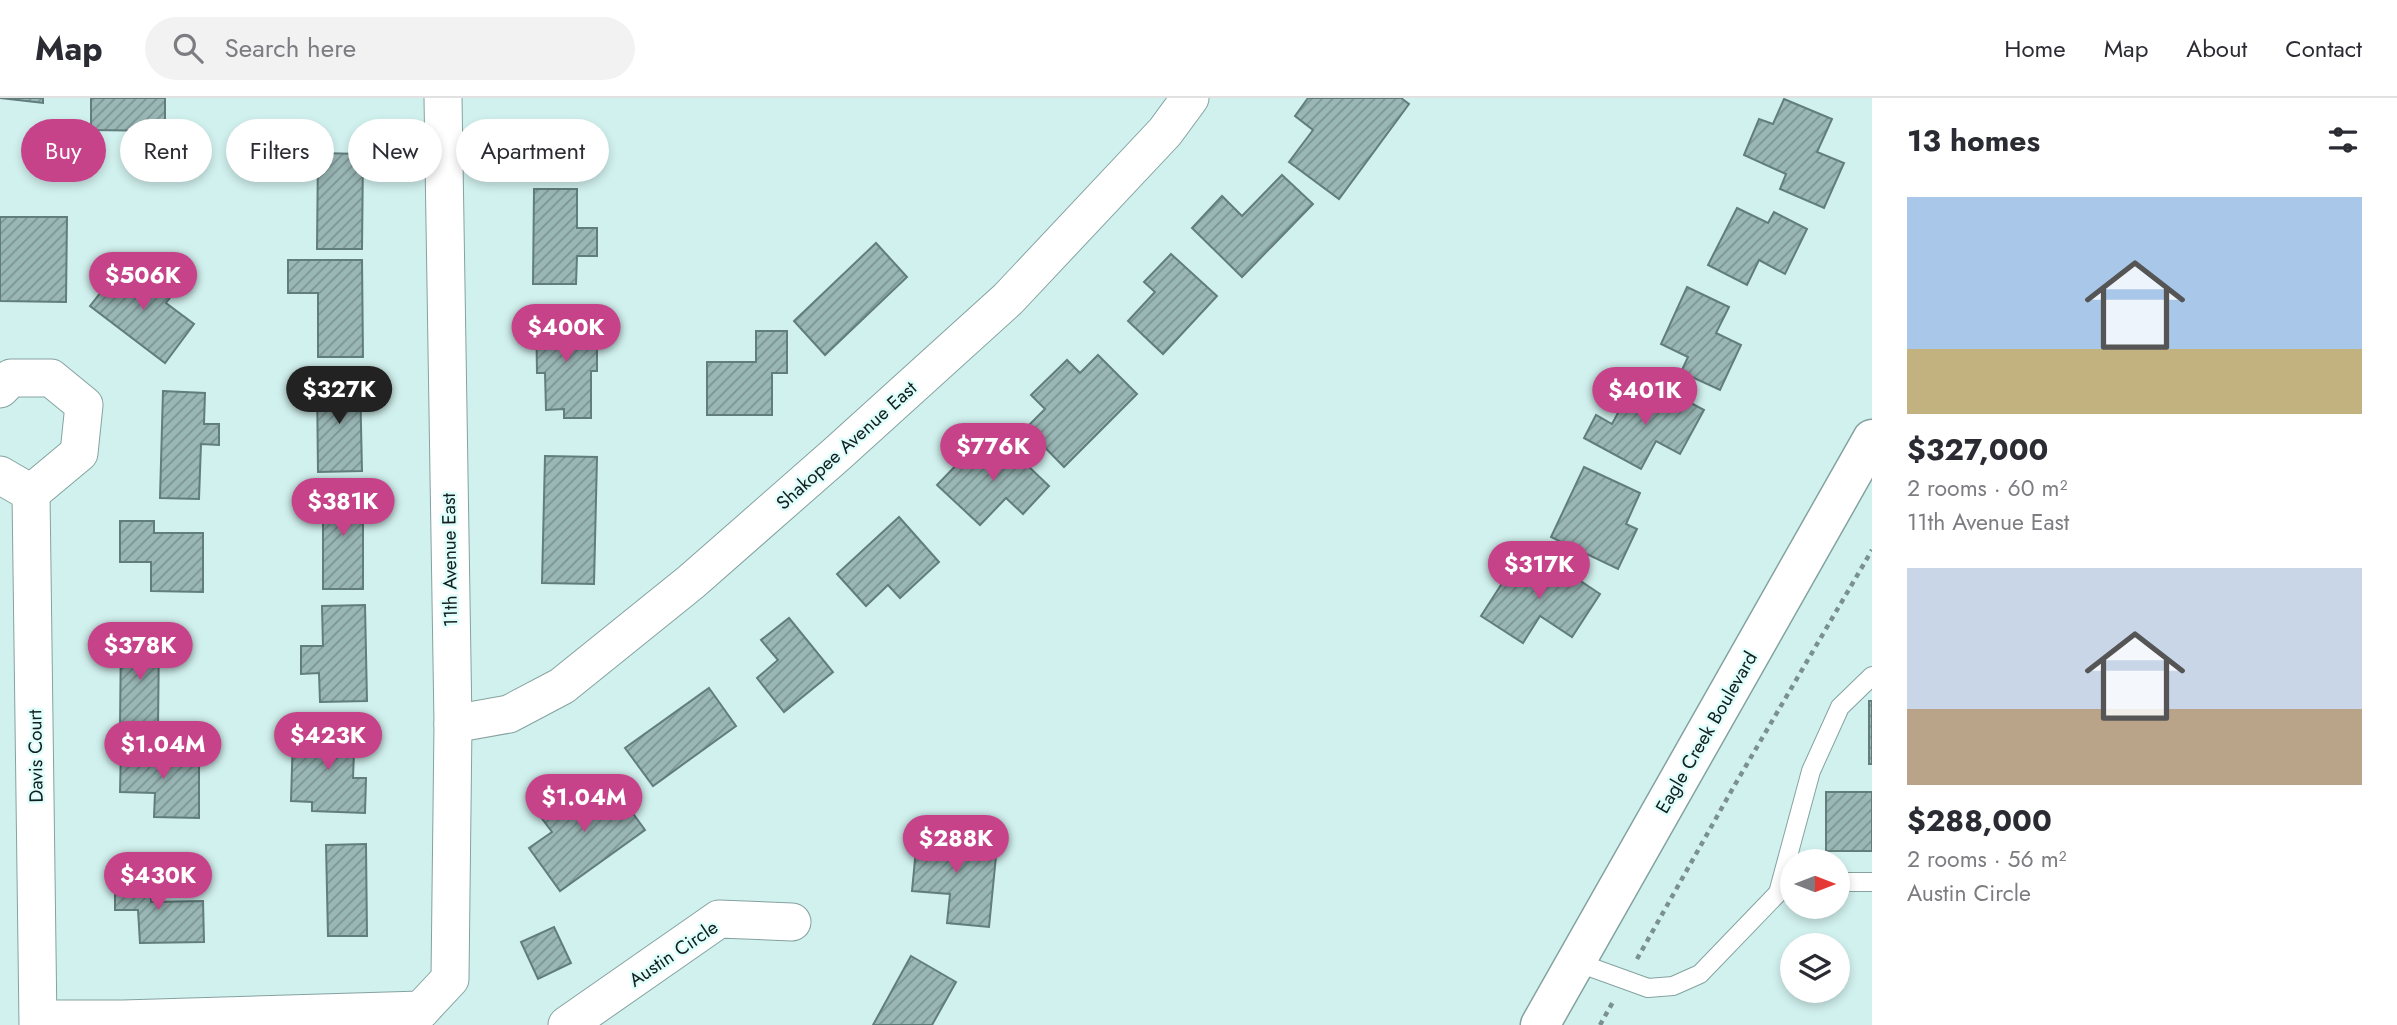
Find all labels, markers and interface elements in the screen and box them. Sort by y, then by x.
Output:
search box [145,17,635,80]
text: Map [35,25,103,72]
icon: search [169,29,207,67]
text: Search here [225,29,356,67]
text: Home [2004,31,2066,66]
text: Map [2104,31,2148,66]
text: About [2186,31,2247,66]
text: Contact [2285,31,2362,66]
chip: Buy [21,119,106,182]
chip: Rent [120,119,212,182]
chip: Filters [226,119,334,182]
chip: New [348,119,442,182]
chip: Apartment [456,119,609,182]
text: 13 homes [1907,119,2040,162]
icon: filters [2324,121,2362,159]
icon: home [2072,242,2198,368]
pin: $506K [94,252,192,312]
text: $506K [105,258,181,292]
pin: $400K [517,304,615,364]
text: $400K [528,310,604,344]
pin: $327K [290,366,388,426]
pin: $401K [1596,368,1694,427]
text: $327K [302,372,376,406]
text: $401K [1608,373,1682,407]
street label: Shakopee Avenue East [770,375,923,516]
pin: $776K [944,424,1042,483]
text: $327,000 [1907,428,2048,471]
text: $776K [956,429,1030,463]
text: 2 rooms · 60 m² [1907,471,2067,505]
pin: $381K [294,478,392,538]
text: $381K [308,484,378,518]
street label: 11th Avenue East [435,492,464,627]
text: 11th Avenue East [1907,505,2069,539]
pin: $317K [1490,542,1588,601]
text: $317K [1504,547,1574,581]
icon: home [2072,613,2198,739]
pin: $378K [91,622,189,682]
text: $378K [104,628,176,662]
street label: Eagle Creek Boulevard [1649,646,1764,818]
street label: Davis Court [21,709,50,803]
pin: $423K [279,712,377,772]
text: $423K [290,718,366,752]
pin: $1.04M [106,722,220,781]
text: $1.04M [120,727,206,761]
pin: $1.04M [527,774,641,834]
text: $1.04M [541,780,627,814]
text: $288,000 [1907,799,2052,842]
pin: $288K [907,816,1005,875]
text: $288K [919,821,993,855]
text: 2 rooms · 56 m² [1907,842,2067,876]
north arrow [1780,849,1850,919]
map controls [1780,849,1850,1003]
pin: $430K [109,852,207,912]
text: $430K [120,858,196,892]
text: Austin Circle [1907,876,2031,910]
street label: Austin Circle [623,913,723,993]
button: layers [1780,933,1850,1003]

